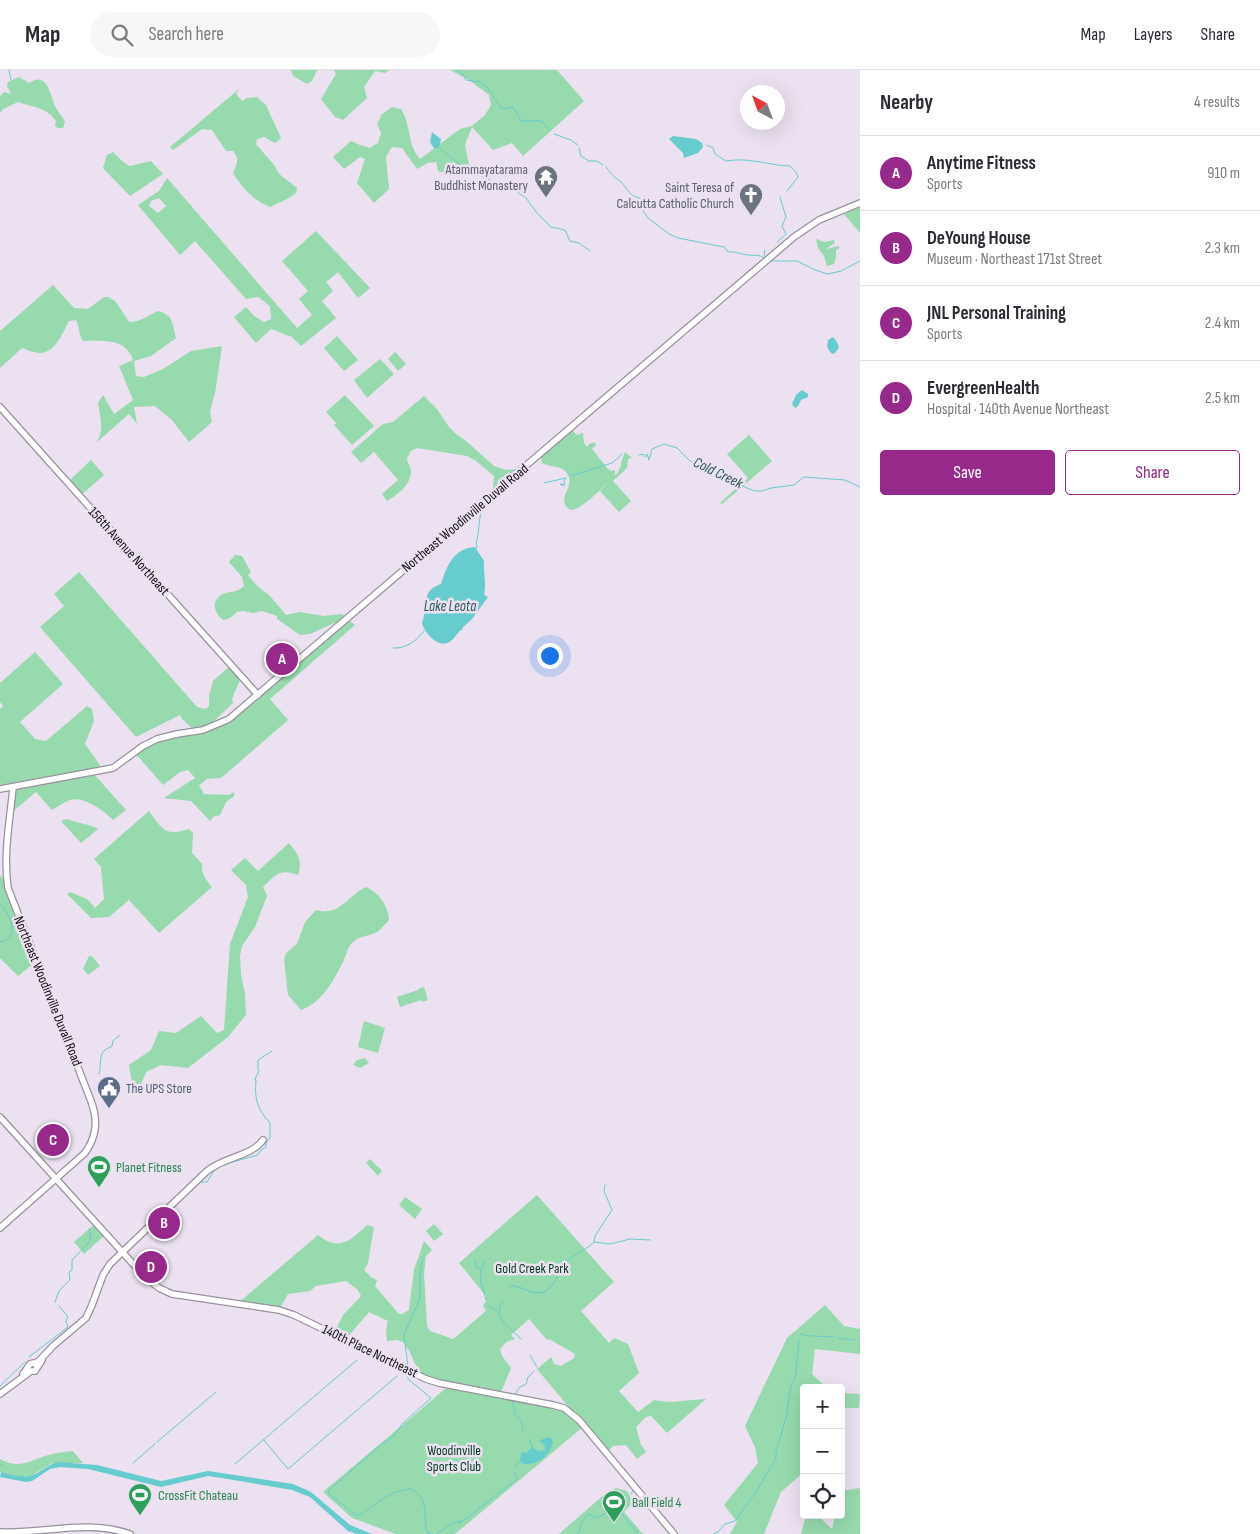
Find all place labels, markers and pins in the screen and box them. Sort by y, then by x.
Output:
place label: Atammayatarama Buddhist Monastery [434,161,529,194]
temple icon: Atammayatarama Buddhist Monastery [533,164,559,198]
place label: Saint Teresa of Calcutta Catholic Church [617,179,735,212]
church icon: Saint Teresa of Calcutta Catholic Church [738,182,764,216]
pin: A [266,640,298,678]
public building icon: The UPS Store [96,1075,122,1109]
place label: The UPS Store [126,1080,192,1097]
pin: C [37,1121,69,1159]
sports icon: Planet Fitness [86,1154,112,1188]
place label: Planet Fitness [116,1159,182,1176]
pin: B [148,1204,180,1242]
pin: D [135,1248,167,1286]
sports icon: CrossFit Chateau [127,1482,153,1516]
place label: CrossFit Chateau [158,1487,238,1504]
sports icon: Ball Field 4 [601,1489,627,1523]
place label: Ball Field 4 [632,1494,682,1511]

